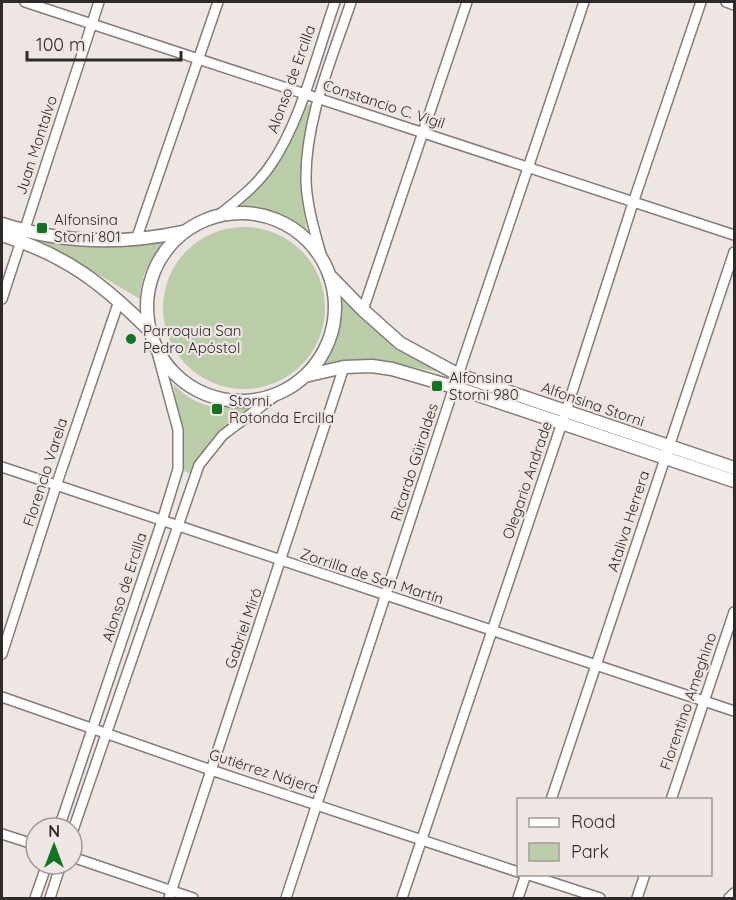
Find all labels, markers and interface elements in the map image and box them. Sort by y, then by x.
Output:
street label: Alonso de Ercilla [263,22,319,136]
scale bar [27,24,182,62]
text: 100 m [36,33,85,56]
street label: Constancio C. Vigil [321,75,447,133]
street label: Juan Montalvo [11,93,61,197]
place label: Alfonsina Storni 801 [54,210,121,246]
marker: Alfonsina Storni 801 [35,221,49,235]
place label: Parroquia San Pedro Apóstol [143,321,241,357]
marker: Parroquia San Pedro Apóstol [124,332,138,346]
place label: Alfonsina Storni 980 [449,368,519,404]
street label: Alfonsina Storni [539,377,647,431]
marker: Alfonsina Storni 980 [430,379,444,393]
place label: Storni. Rotonda Ercilla [229,391,334,427]
street label: Ricardo Güiraldes [386,401,442,523]
marker: Storni. Rotonda Ercilla [210,402,224,416]
street label: Florencio Varela [19,415,71,529]
street label: Olegario Andrade [498,419,556,541]
street label: Ataliva Herrera [603,468,653,574]
street label: Alonso de Ercilla [97,530,151,644]
street label: Zorrilla de San Martín [298,544,446,608]
street label: Gabriel Miró [220,585,266,671]
street label: Florentino Ameghino [656,630,720,772]
street label: Gutiérrez Nájera [207,744,321,798]
legend [517,798,712,876]
text: Road [571,810,616,833]
north arrow [24,816,84,876]
text: N [48,821,60,841]
text: Park [571,840,609,863]

